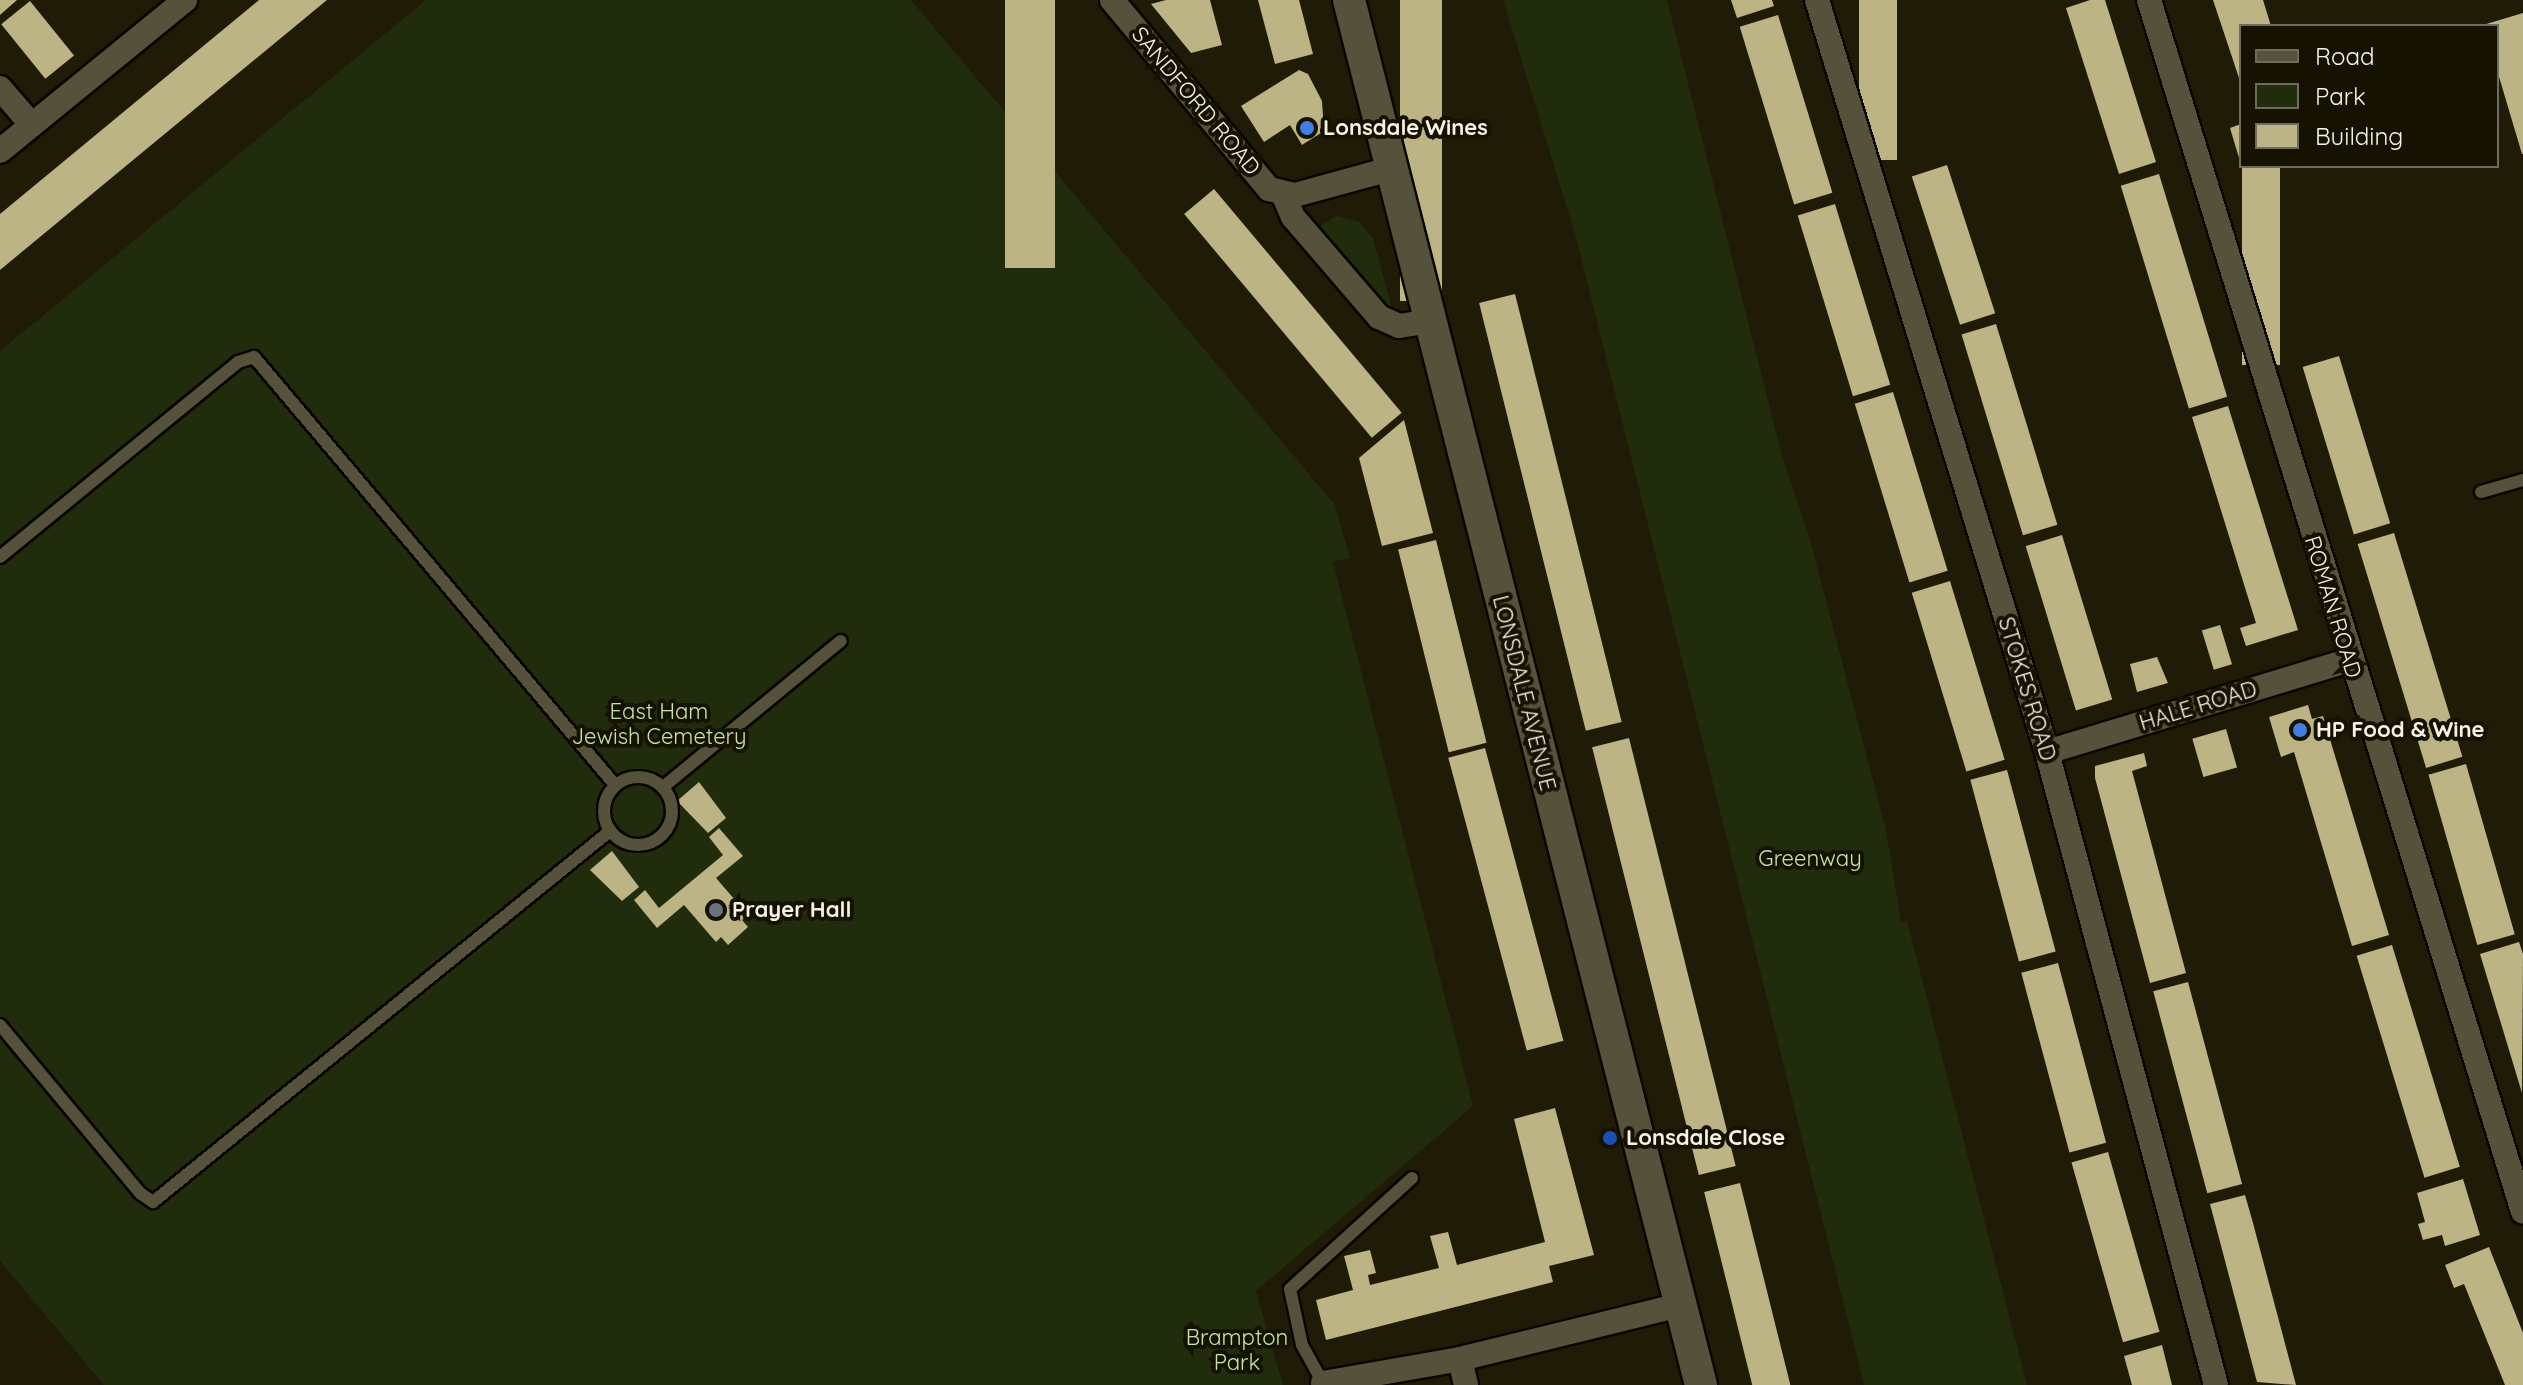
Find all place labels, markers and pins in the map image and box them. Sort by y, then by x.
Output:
place label: Lonsdale Wines [1323,115,1488,141]
marker: Lonsdale Wines [1298,119,1316,137]
place label: HP Food & Wine [2316,717,2484,743]
marker: HP Food & Wine [2291,721,2309,739]
place label: Prayer Hall [732,897,851,923]
marker: Prayer Hall [707,901,725,919]
place label: Lonsdale Close [1626,1125,1785,1151]
marker: Lonsdale Close [1601,1129,1619,1147]

